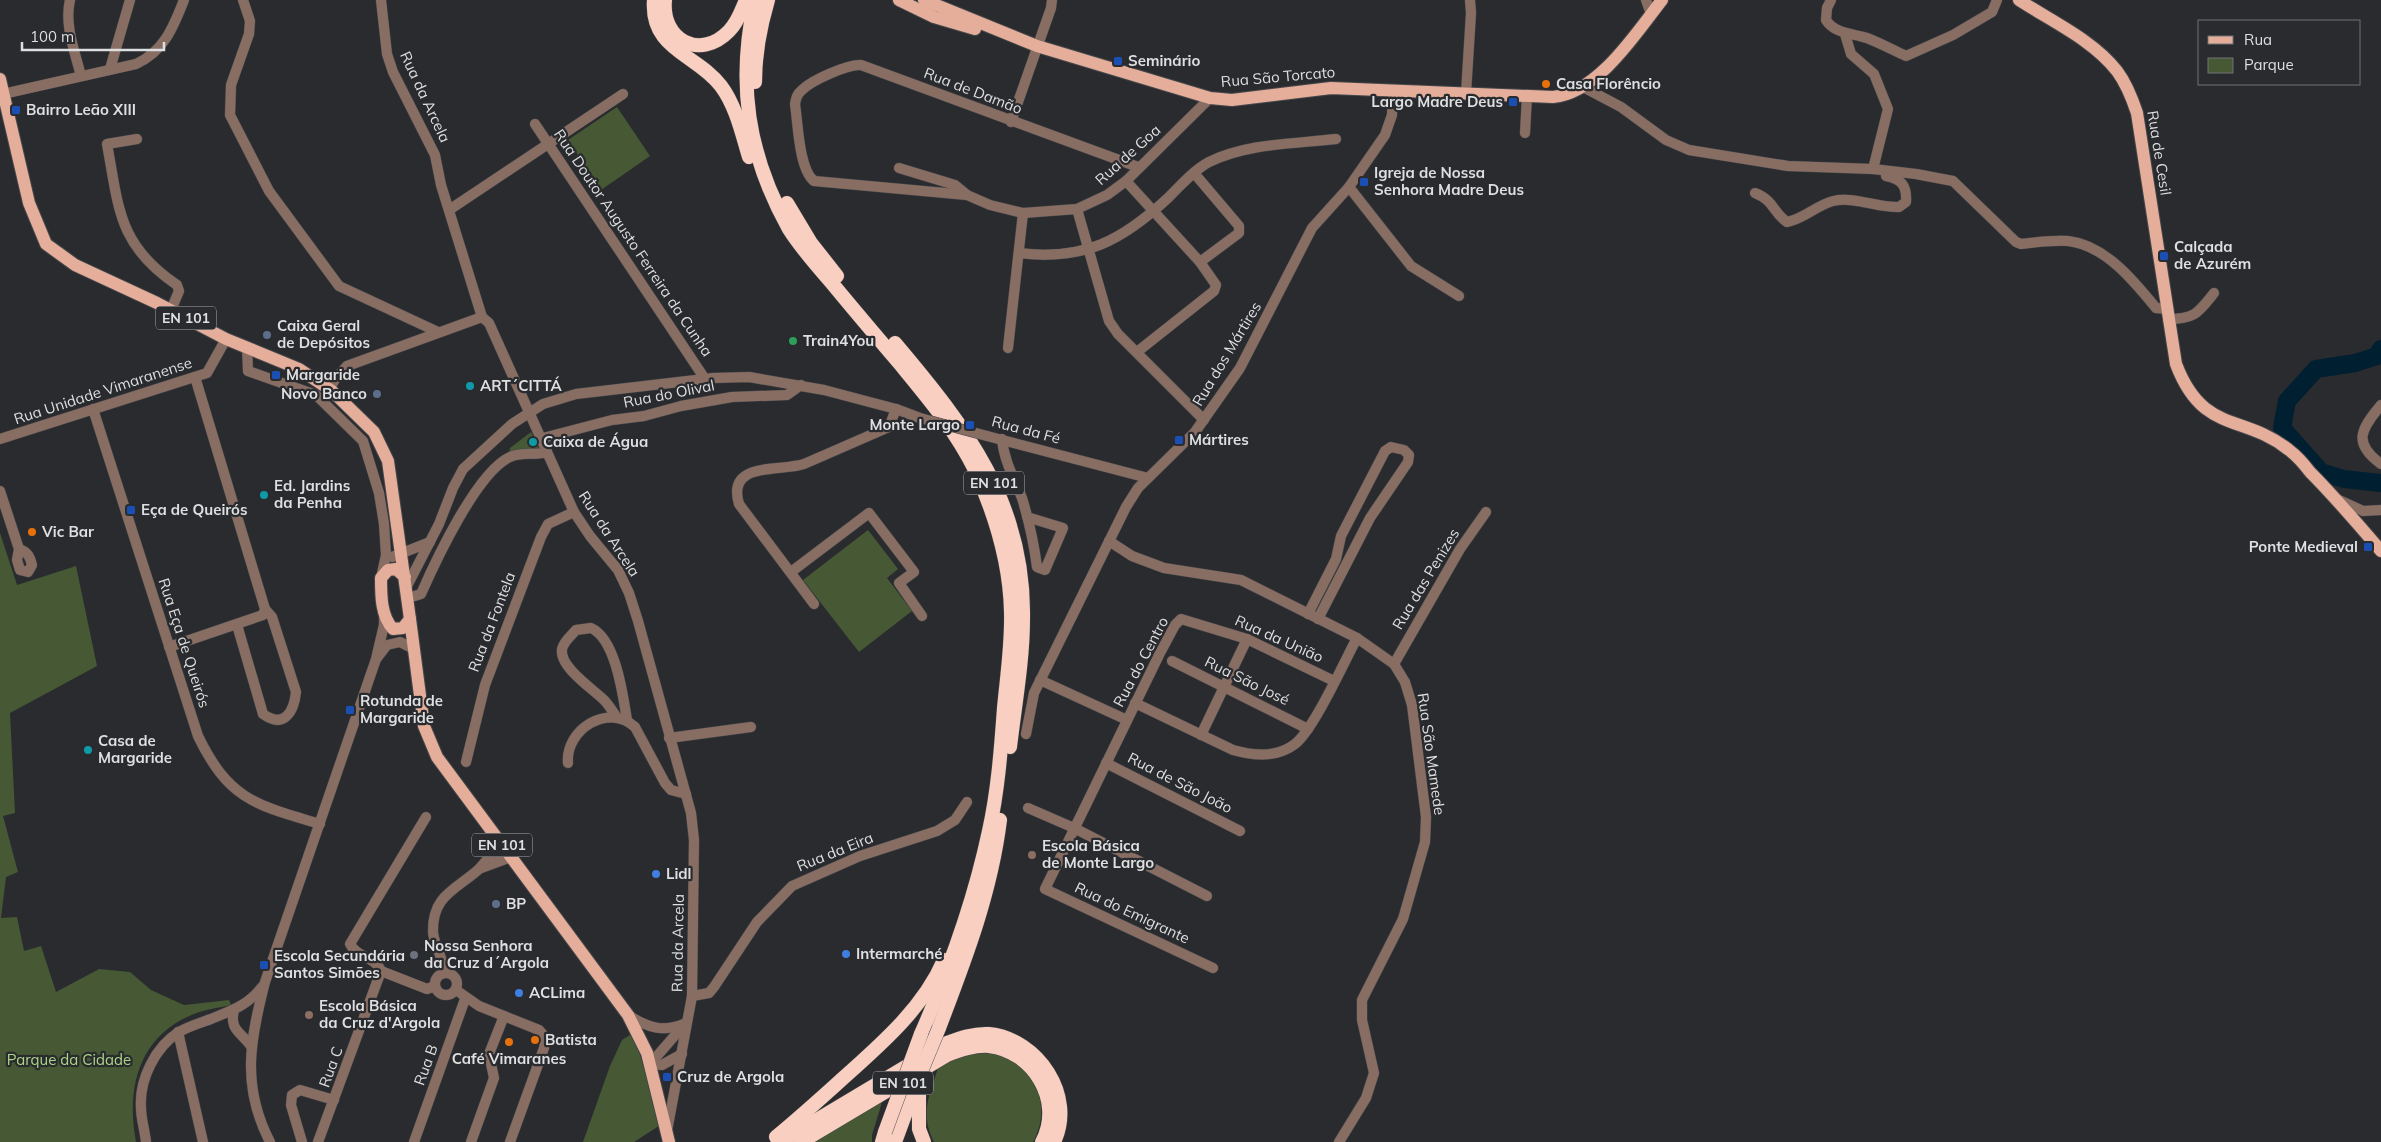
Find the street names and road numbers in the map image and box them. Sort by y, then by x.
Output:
street label: Rua da Arcela [396,48,455,145]
street label: Rua São Torcato [1220,62,1336,91]
street label: Rua de Damão [921,63,1025,118]
street label: Rua de Cesil [2143,109,2176,197]
street label: Rua de Goa [1091,120,1164,189]
street label: Rua Doutor Augusto Ferreira da Cunha [550,125,717,360]
street label: Rua dos Mártires [1188,298,1265,409]
road number: EN 101 [156,306,216,330]
street label: Rua Unidade Vimaranense [11,353,194,428]
street label: Rua do Olival [622,375,716,412]
street label: Rua da Fé [990,411,1062,448]
road number: EN 101 [964,472,1024,494]
street label: Rua da Arcela [575,487,644,580]
street label: Rua das Penizes [1388,525,1463,633]
street label: Rua da Fontela [464,569,519,674]
street label: Rua Eça de Queirós [155,576,214,710]
street label: Rua da União [1232,611,1326,666]
street label: Rua do Centro [1109,613,1172,710]
street label: Rua São José [1202,652,1293,709]
street label: Rua São Mamede [1414,692,1449,816]
street label: Rua de São João [1125,748,1236,817]
street label: Rua da Eira [794,828,876,875]
road number: EN 101 [472,834,532,856]
street label: Rua do Emigrante [1072,878,1193,947]
street label: Rua da Arcela [667,894,688,992]
street label: Rua B [409,1042,442,1088]
street label: Rua C [314,1044,347,1090]
road number: EN 101 [873,1072,933,1094]

